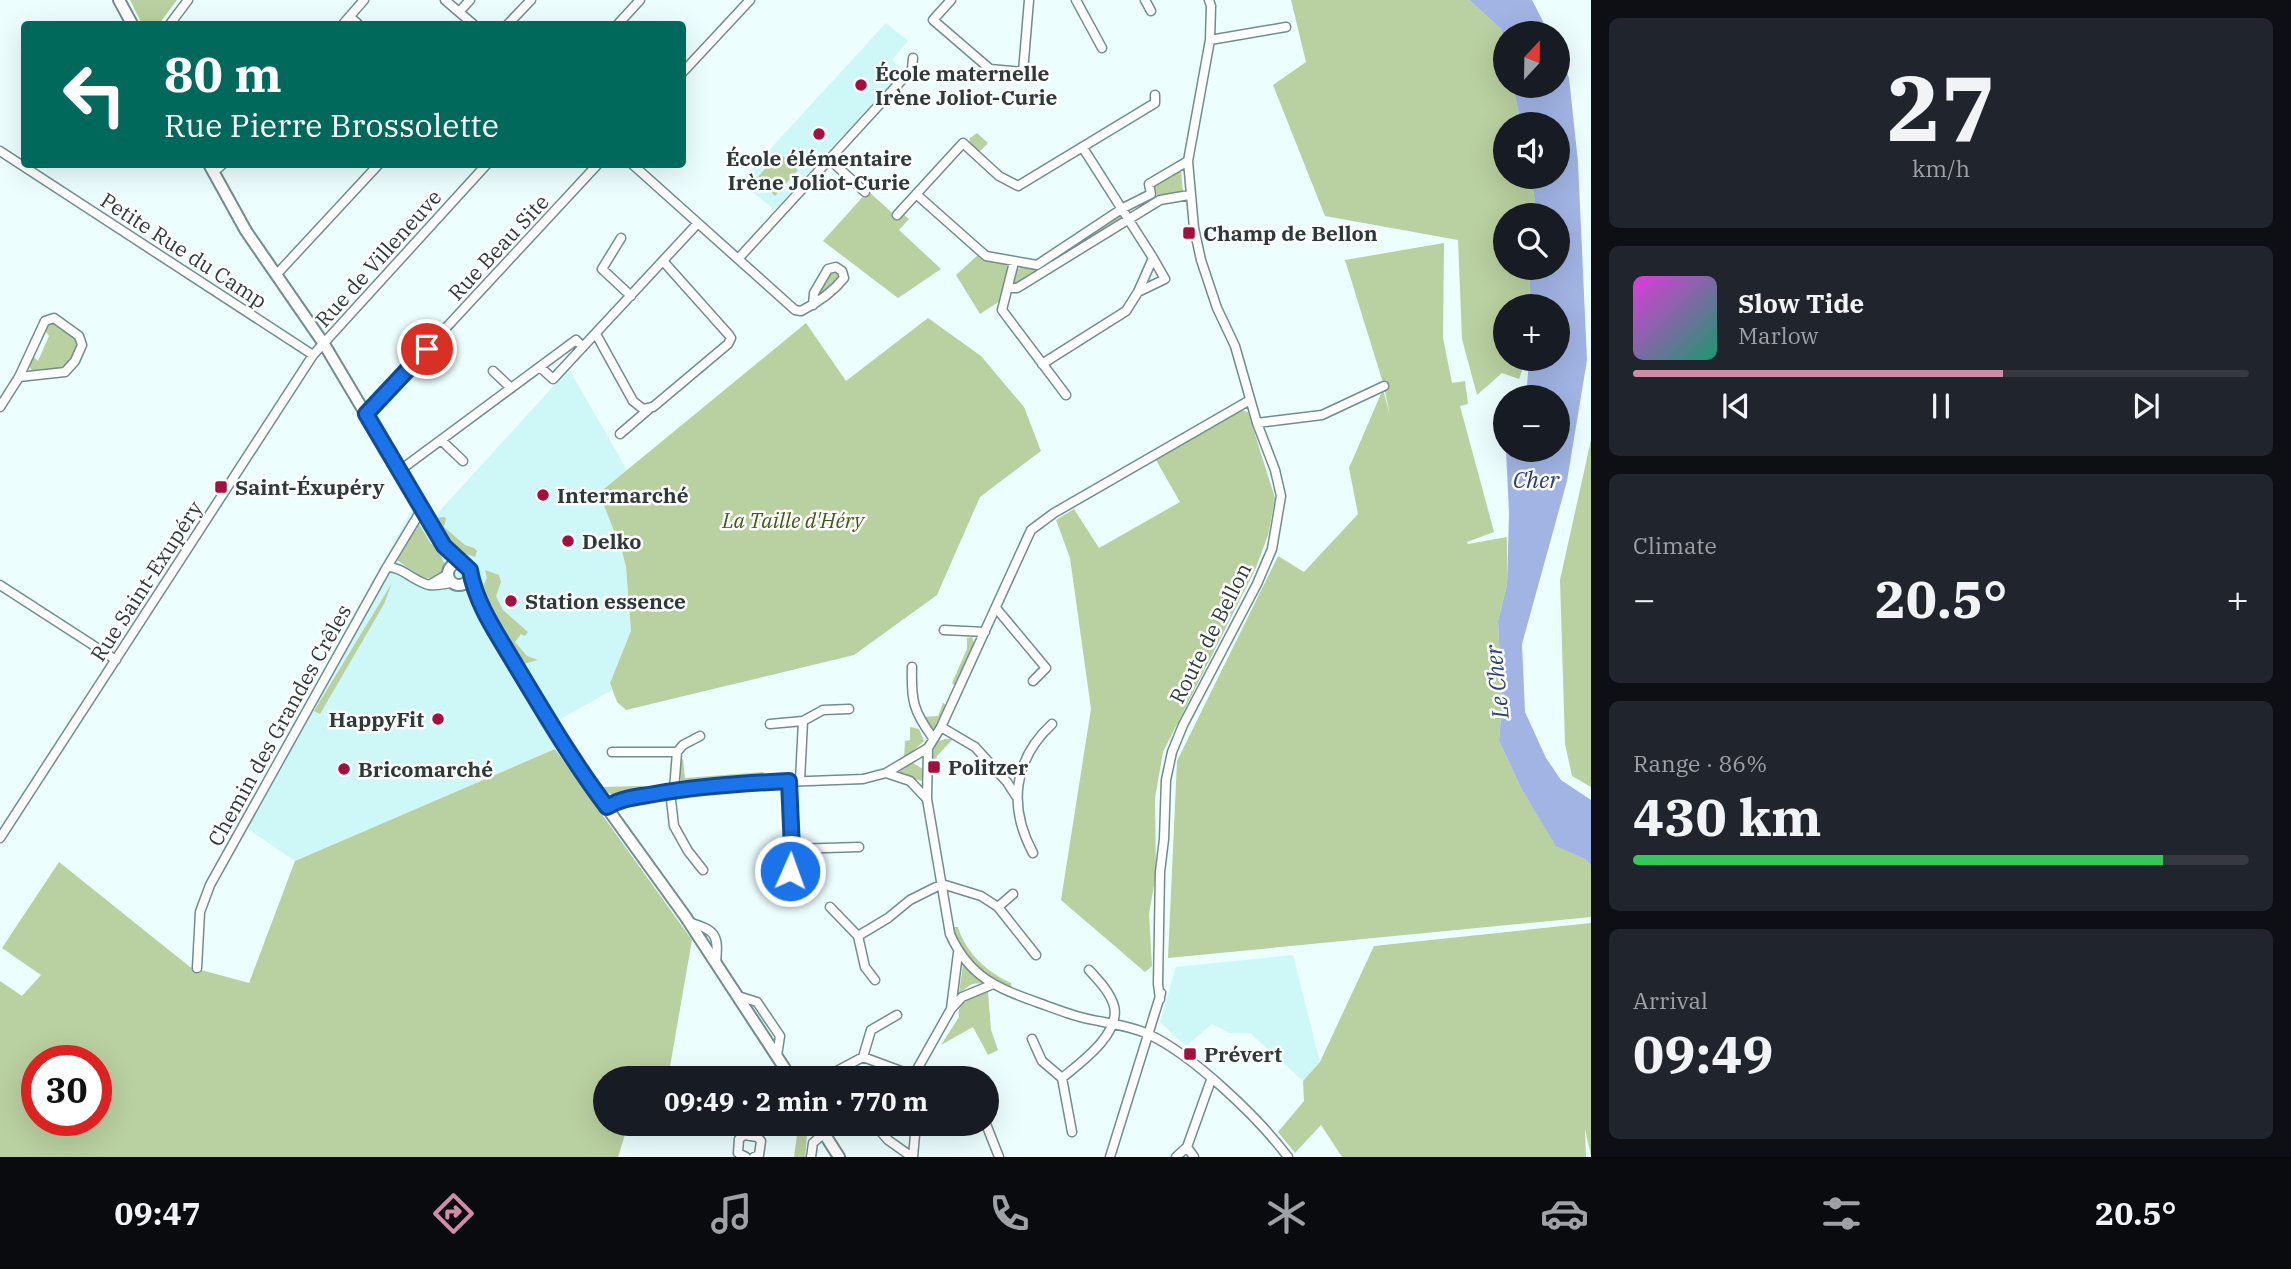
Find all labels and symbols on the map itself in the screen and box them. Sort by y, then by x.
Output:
north arrow [1493,21,1570,98]
place label: École maternelle Irène Joliot-Curie [875,59,1058,111]
marker: École maternelle Irène Joliot-Curie [853,77,869,93]
marker: École élémentaire Irène Joliot-Curie [811,126,827,142]
place label: École élémentaire Irène Joliot-Curie [726,144,912,196]
street label: Rue de Villeneuve [309,183,447,333]
street label: Petite Rue du Camp [95,186,273,314]
street label: Rue Beau Site [442,188,554,306]
place label: Champ de Bellon [1203,219,1378,247]
marker: Champ de Bellon [1181,225,1197,241]
pin [397,319,457,379]
water label: Cher [1513,464,1560,494]
place label: Saint-Éxupéry [235,473,385,501]
marker: Saint-Éxupéry [213,479,229,495]
place label: Intermarché [557,481,689,509]
marker: Intermarché [535,487,551,503]
street label: Rue Saint-Exupéry [84,495,209,667]
park label: La Taille d'Héry [721,506,866,534]
place label: Delko [582,527,642,555]
marker: Delko [560,533,576,549]
street label: Route de Bellon [1163,558,1257,708]
place label: Station essence [525,587,686,615]
marker: Station essence [503,593,519,609]
street label: Chemin des Grandes Crêles [201,599,357,851]
water label: Le Cher [1477,643,1515,721]
place label: HappyFit [329,705,424,733]
marker: HappyFit [430,711,446,727]
place label: Politzer [948,753,1029,781]
place label: Bricomarché [358,755,493,783]
marker: Politzer [926,759,942,775]
marker: Bricomarché [336,761,352,777]
position arrow [753,834,827,908]
place label: Prévert [1204,1040,1282,1068]
speed limit sign: 30 [21,1045,112,1136]
marker: Prévert [1182,1046,1198,1062]

